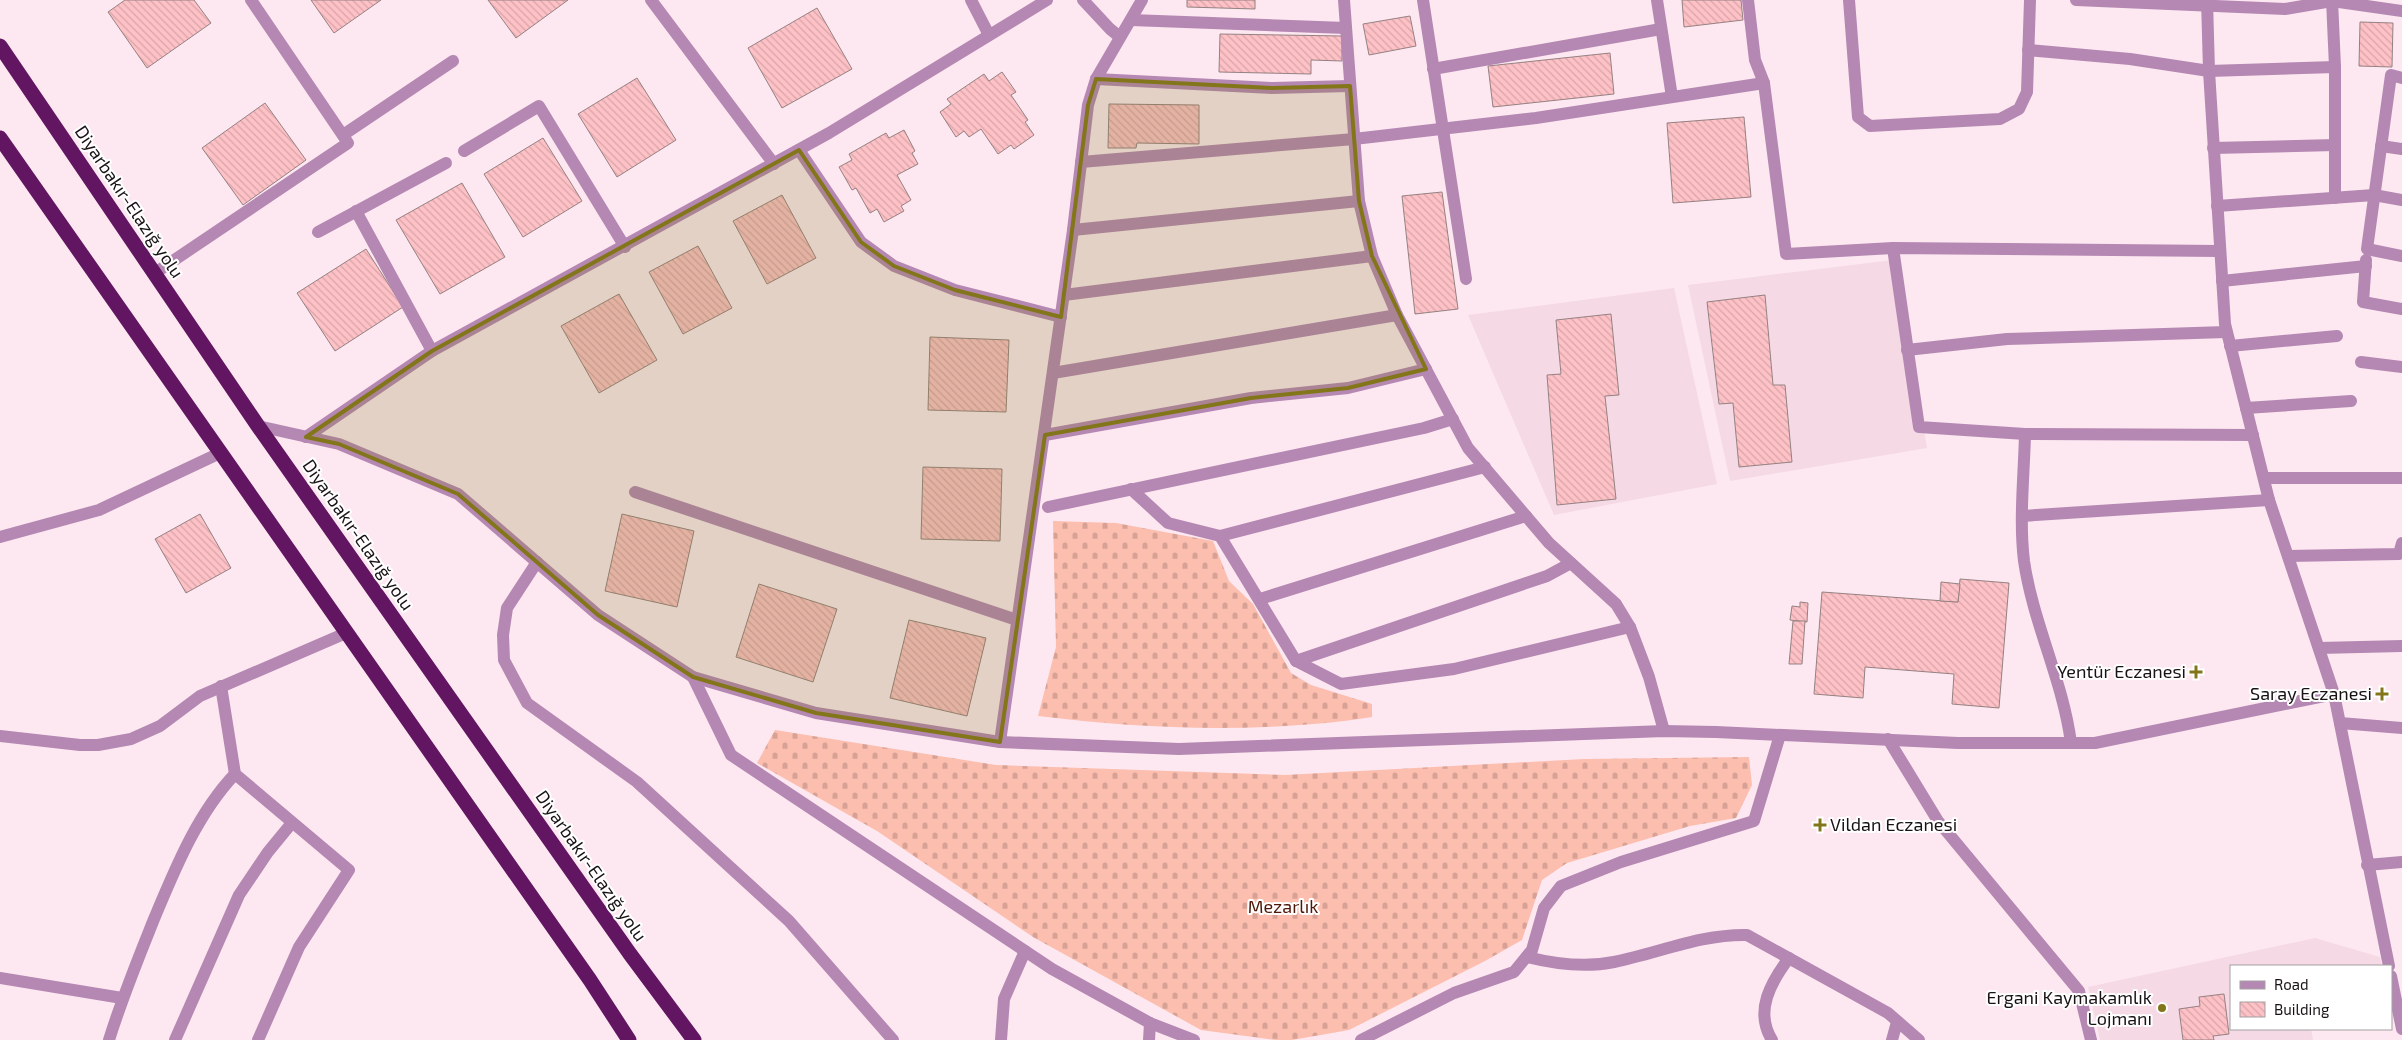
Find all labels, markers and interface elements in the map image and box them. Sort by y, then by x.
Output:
street label: Diyarbakır-Elazığ yolu [71,121,189,282]
street label: Diyarbakır-Elazığ yolu [298,455,419,614]
place label: Yentür Eczanesi [2057,660,2186,682]
marker: Yentür Eczanesi [2190,666,2202,678]
place label: Saray Eczanesi [2250,682,2372,704]
marker: Saray Eczanesi [2376,688,2388,700]
street label: Diyarbakır-Elazığ yolu [531,786,652,945]
place label: Vildan Eczanesi [1830,813,1957,835]
marker: Vildan Eczanesi [1814,819,1826,831]
park label: Mezarlık [1248,895,1318,917]
legend [2230,965,2392,1030]
text: Road [2274,975,2309,993]
place label: Ergani Kaymakamlık Lojmanı [1987,986,2152,1029]
text: Building [2274,1000,2330,1018]
marker: Ergani Kaymakamlık Lojmanı [2156,1002,2168,1014]

